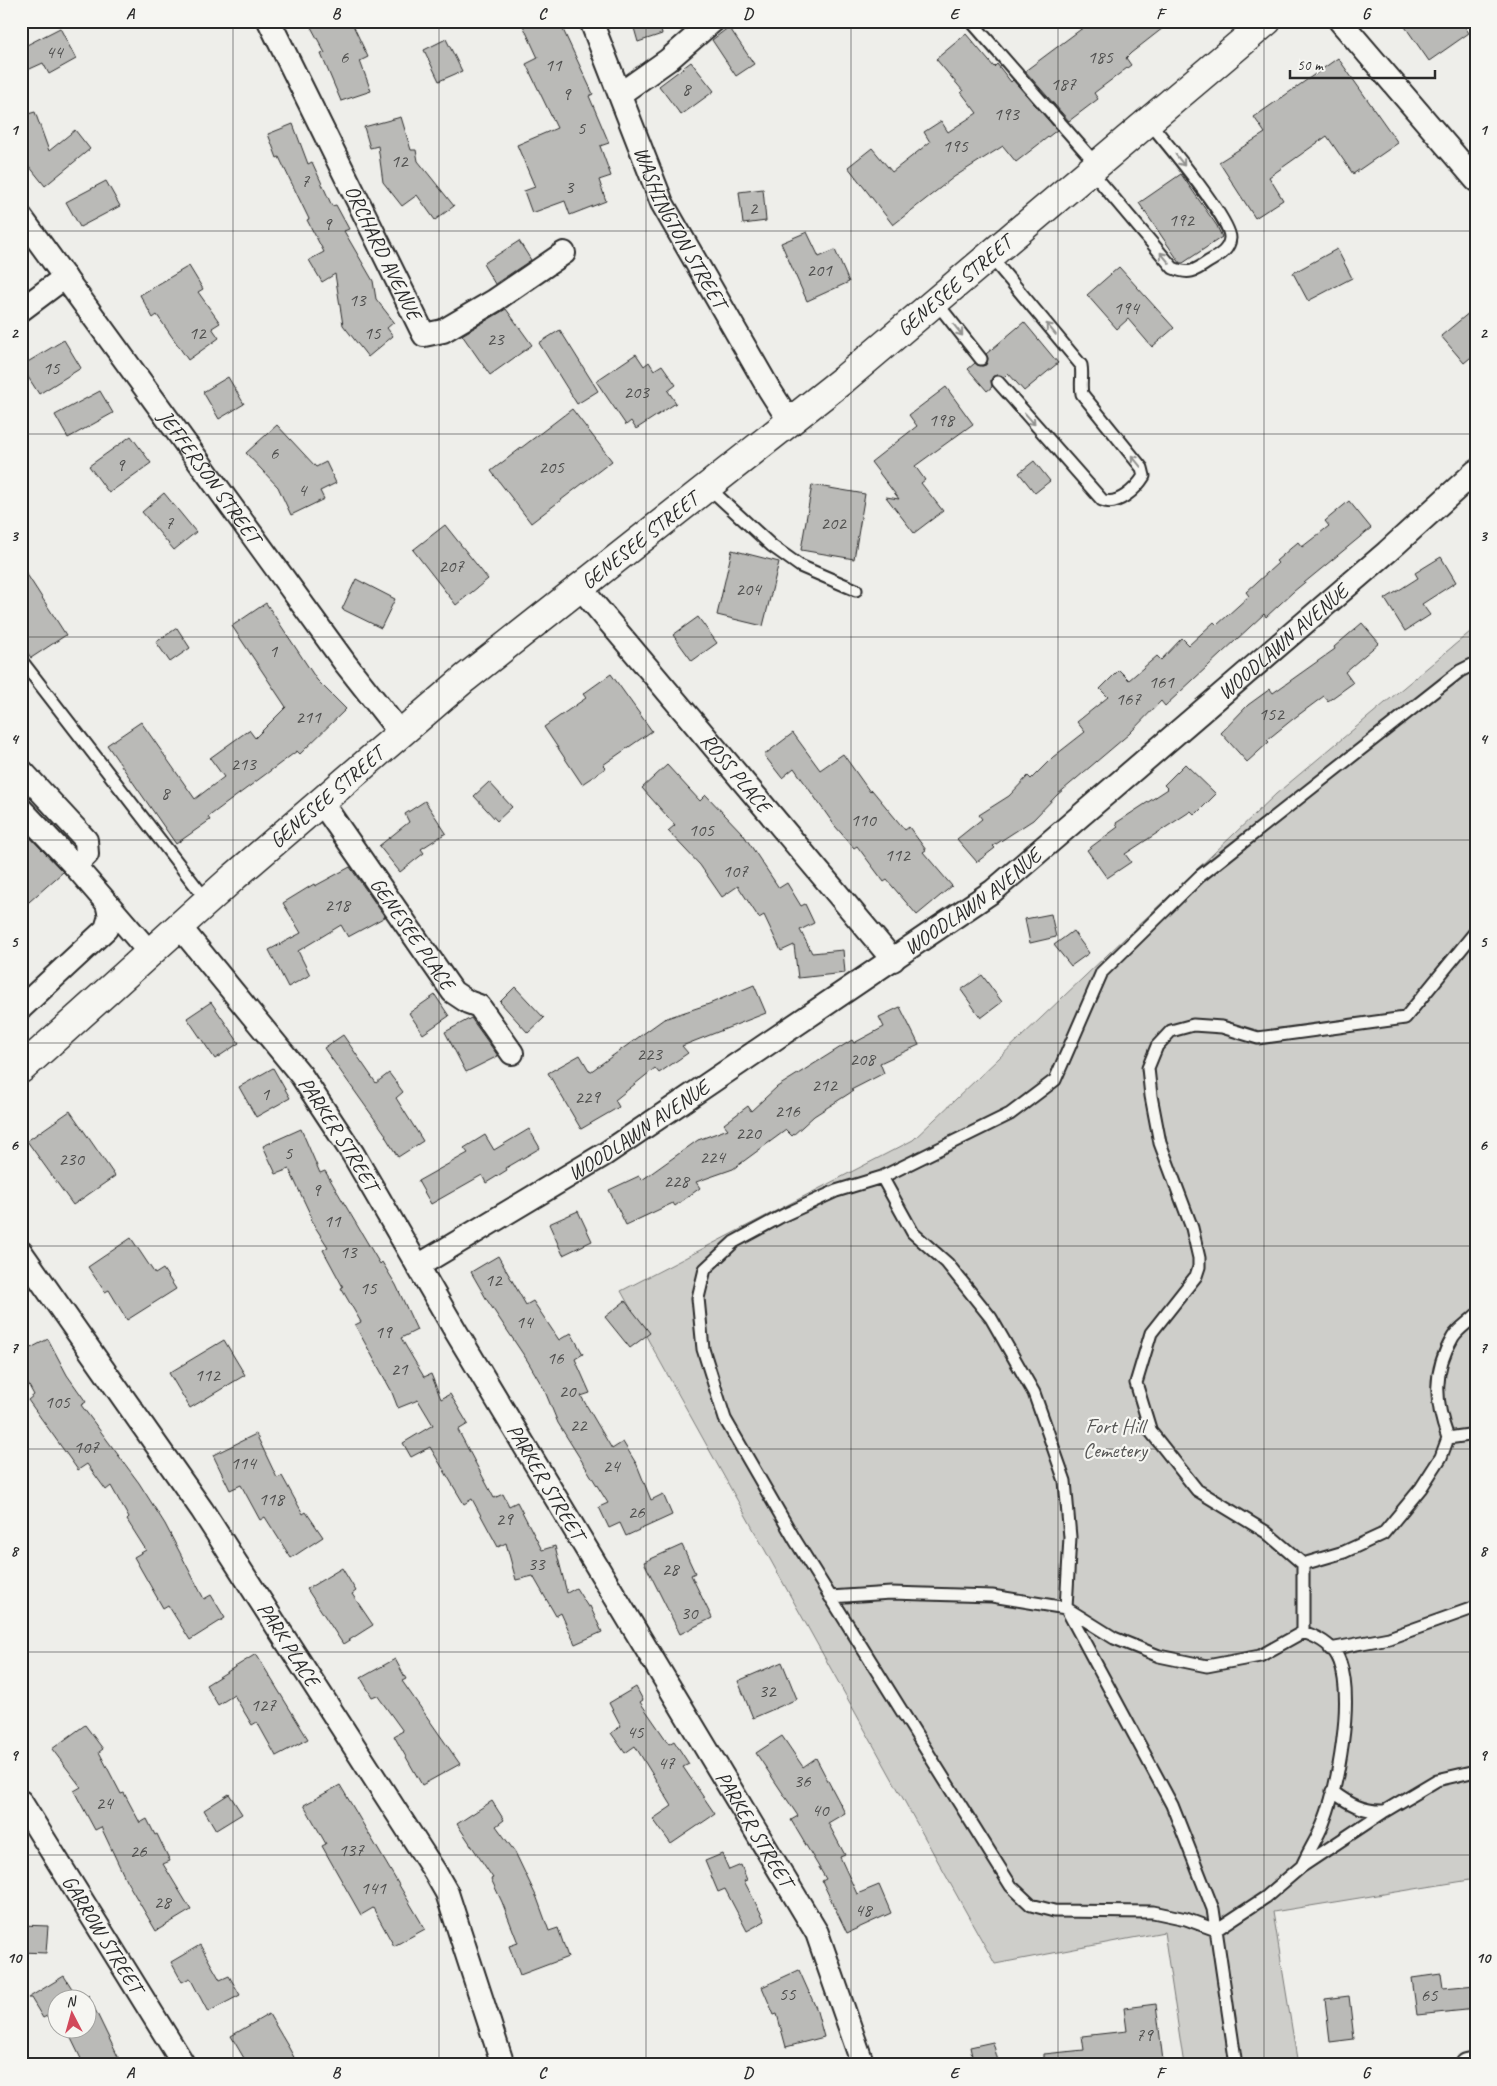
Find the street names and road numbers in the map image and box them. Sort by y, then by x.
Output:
street label: WASHINGTON STREET [628,143,735,317]
street label: ORCHARD AVENUE [339,181,429,326]
street label: GENESEE STREET [892,227,1020,342]
street label: JEFFERSON STREET [152,404,269,552]
street label: GENESEE STREET [576,483,707,595]
street label: WOODLAWN AVENUE [1212,577,1356,705]
street label: ROSS PLACE [695,728,778,820]
street label: GENESEE STREET [264,738,392,854]
street label: WOODLAWN AVENUE [899,841,1049,960]
street label: GENESEE PLACE [365,872,462,997]
street label: PARKER STREET [293,1072,387,1200]
street label: WOODLAWN AVENUE [563,1073,716,1186]
street label: PARKER STREET [501,1419,593,1549]
street label: PARK PLACE [252,1597,327,1694]
street label: PARKER STREET [710,1766,802,1896]
street label: GARROW STREET [56,1870,152,2002]

